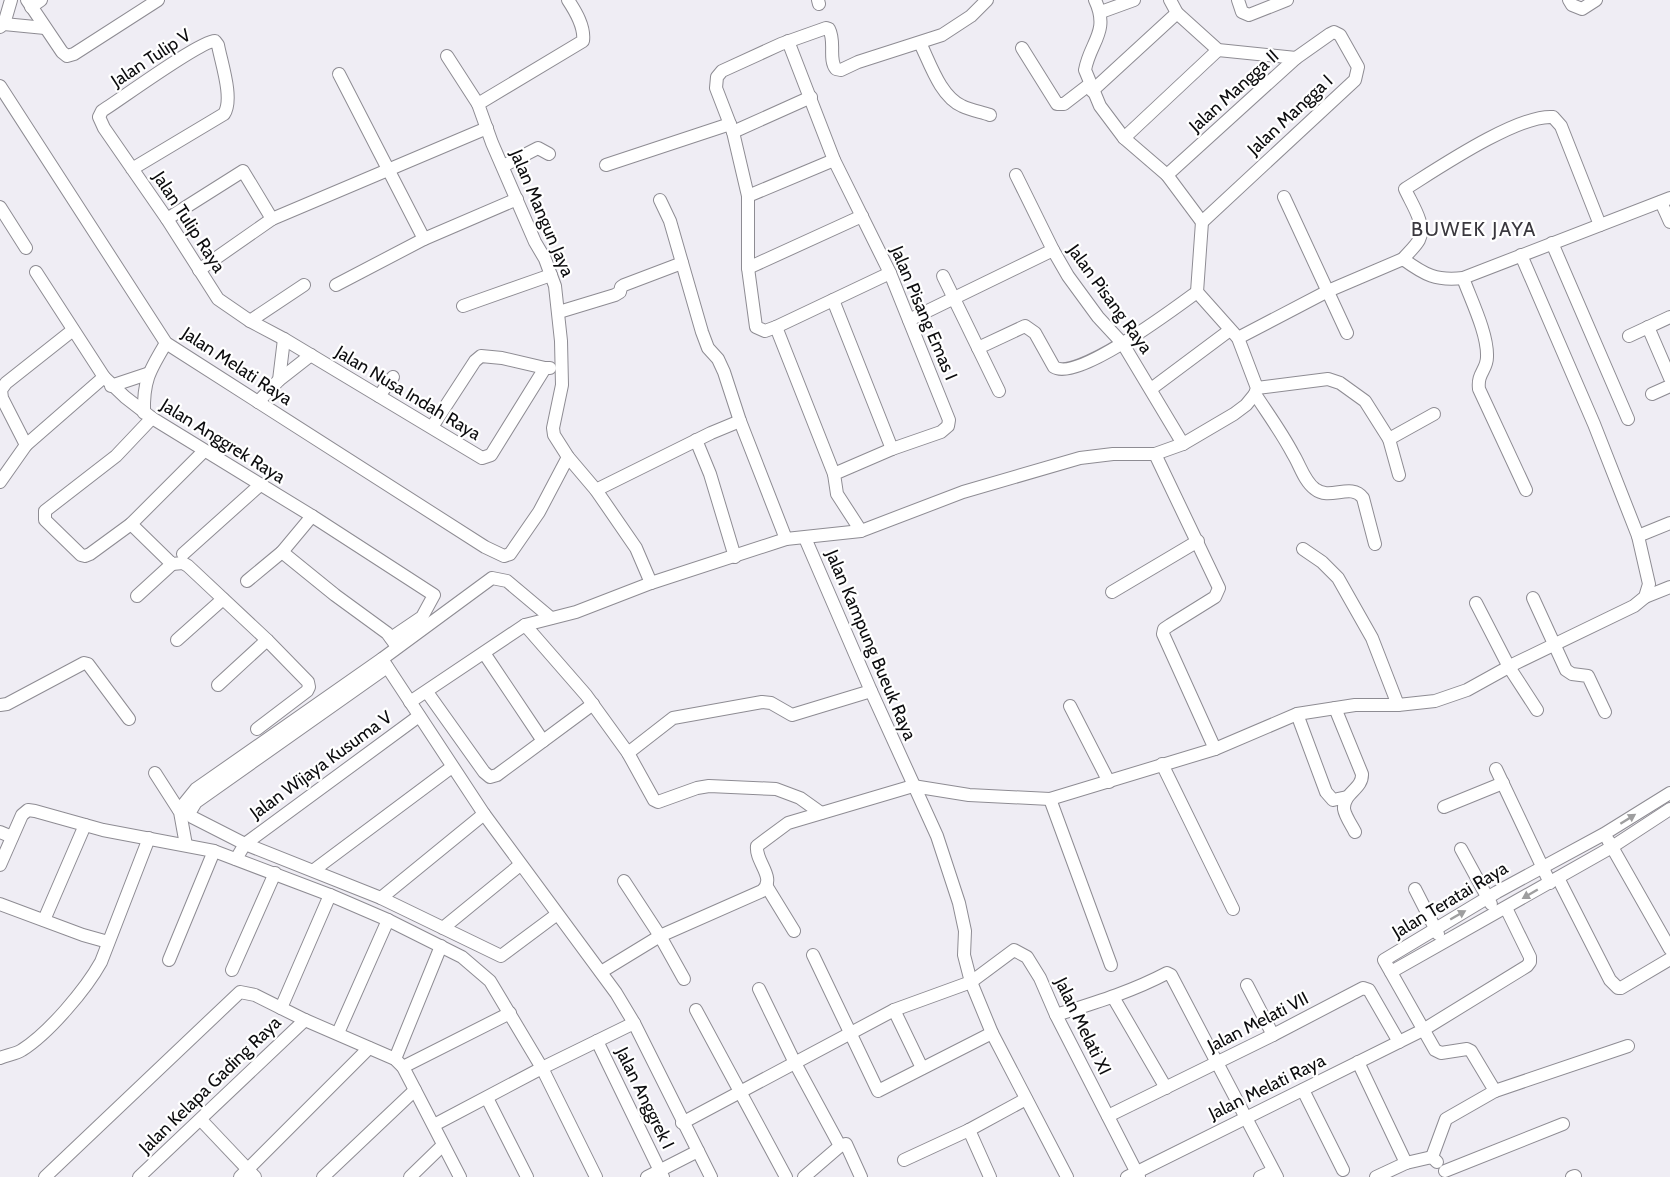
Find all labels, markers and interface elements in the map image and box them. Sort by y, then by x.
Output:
street label: Jalan Tulip V [106,24,195,92]
street label: Jalan Mangga II [1184,45,1283,138]
street label: Jalan Mangga I [1242,70,1337,161]
street label: Jalan Mangun Jaya [505,145,579,280]
street label: Jalan Tulip Raya [148,166,230,277]
district label: BUWEK JAYA [1411,217,1537,241]
street label: Jalan Pisang Raya [1062,239,1157,358]
street label: Jalan Pisang Emas I [885,242,962,383]
street label: Jalan Melati Raya [177,322,297,410]
street label: Jalan Nusa Indah Raya [330,340,485,445]
street label: Jalan Anggrek Raya [156,393,290,488]
street label: Jalan Kampung Bueuk Raya [820,546,921,744]
street label: Jalan Wijaya Kusuma V [245,706,396,824]
one-way arrow [1620,814,1636,825]
street label: Jalan Teratai Raya [1387,857,1512,944]
one-way arrow [1521,889,1538,899]
one-way arrow [1450,910,1467,920]
street label: Jalan Melati XI [1050,973,1116,1078]
street label: Jalan Melati VII [1203,987,1312,1057]
street label: Jalan Kelapa Gading Raya [134,1011,286,1159]
street label: Jalan Anggrek I [610,1043,679,1152]
street label: Jalan Melati Raya [1204,1049,1329,1125]

